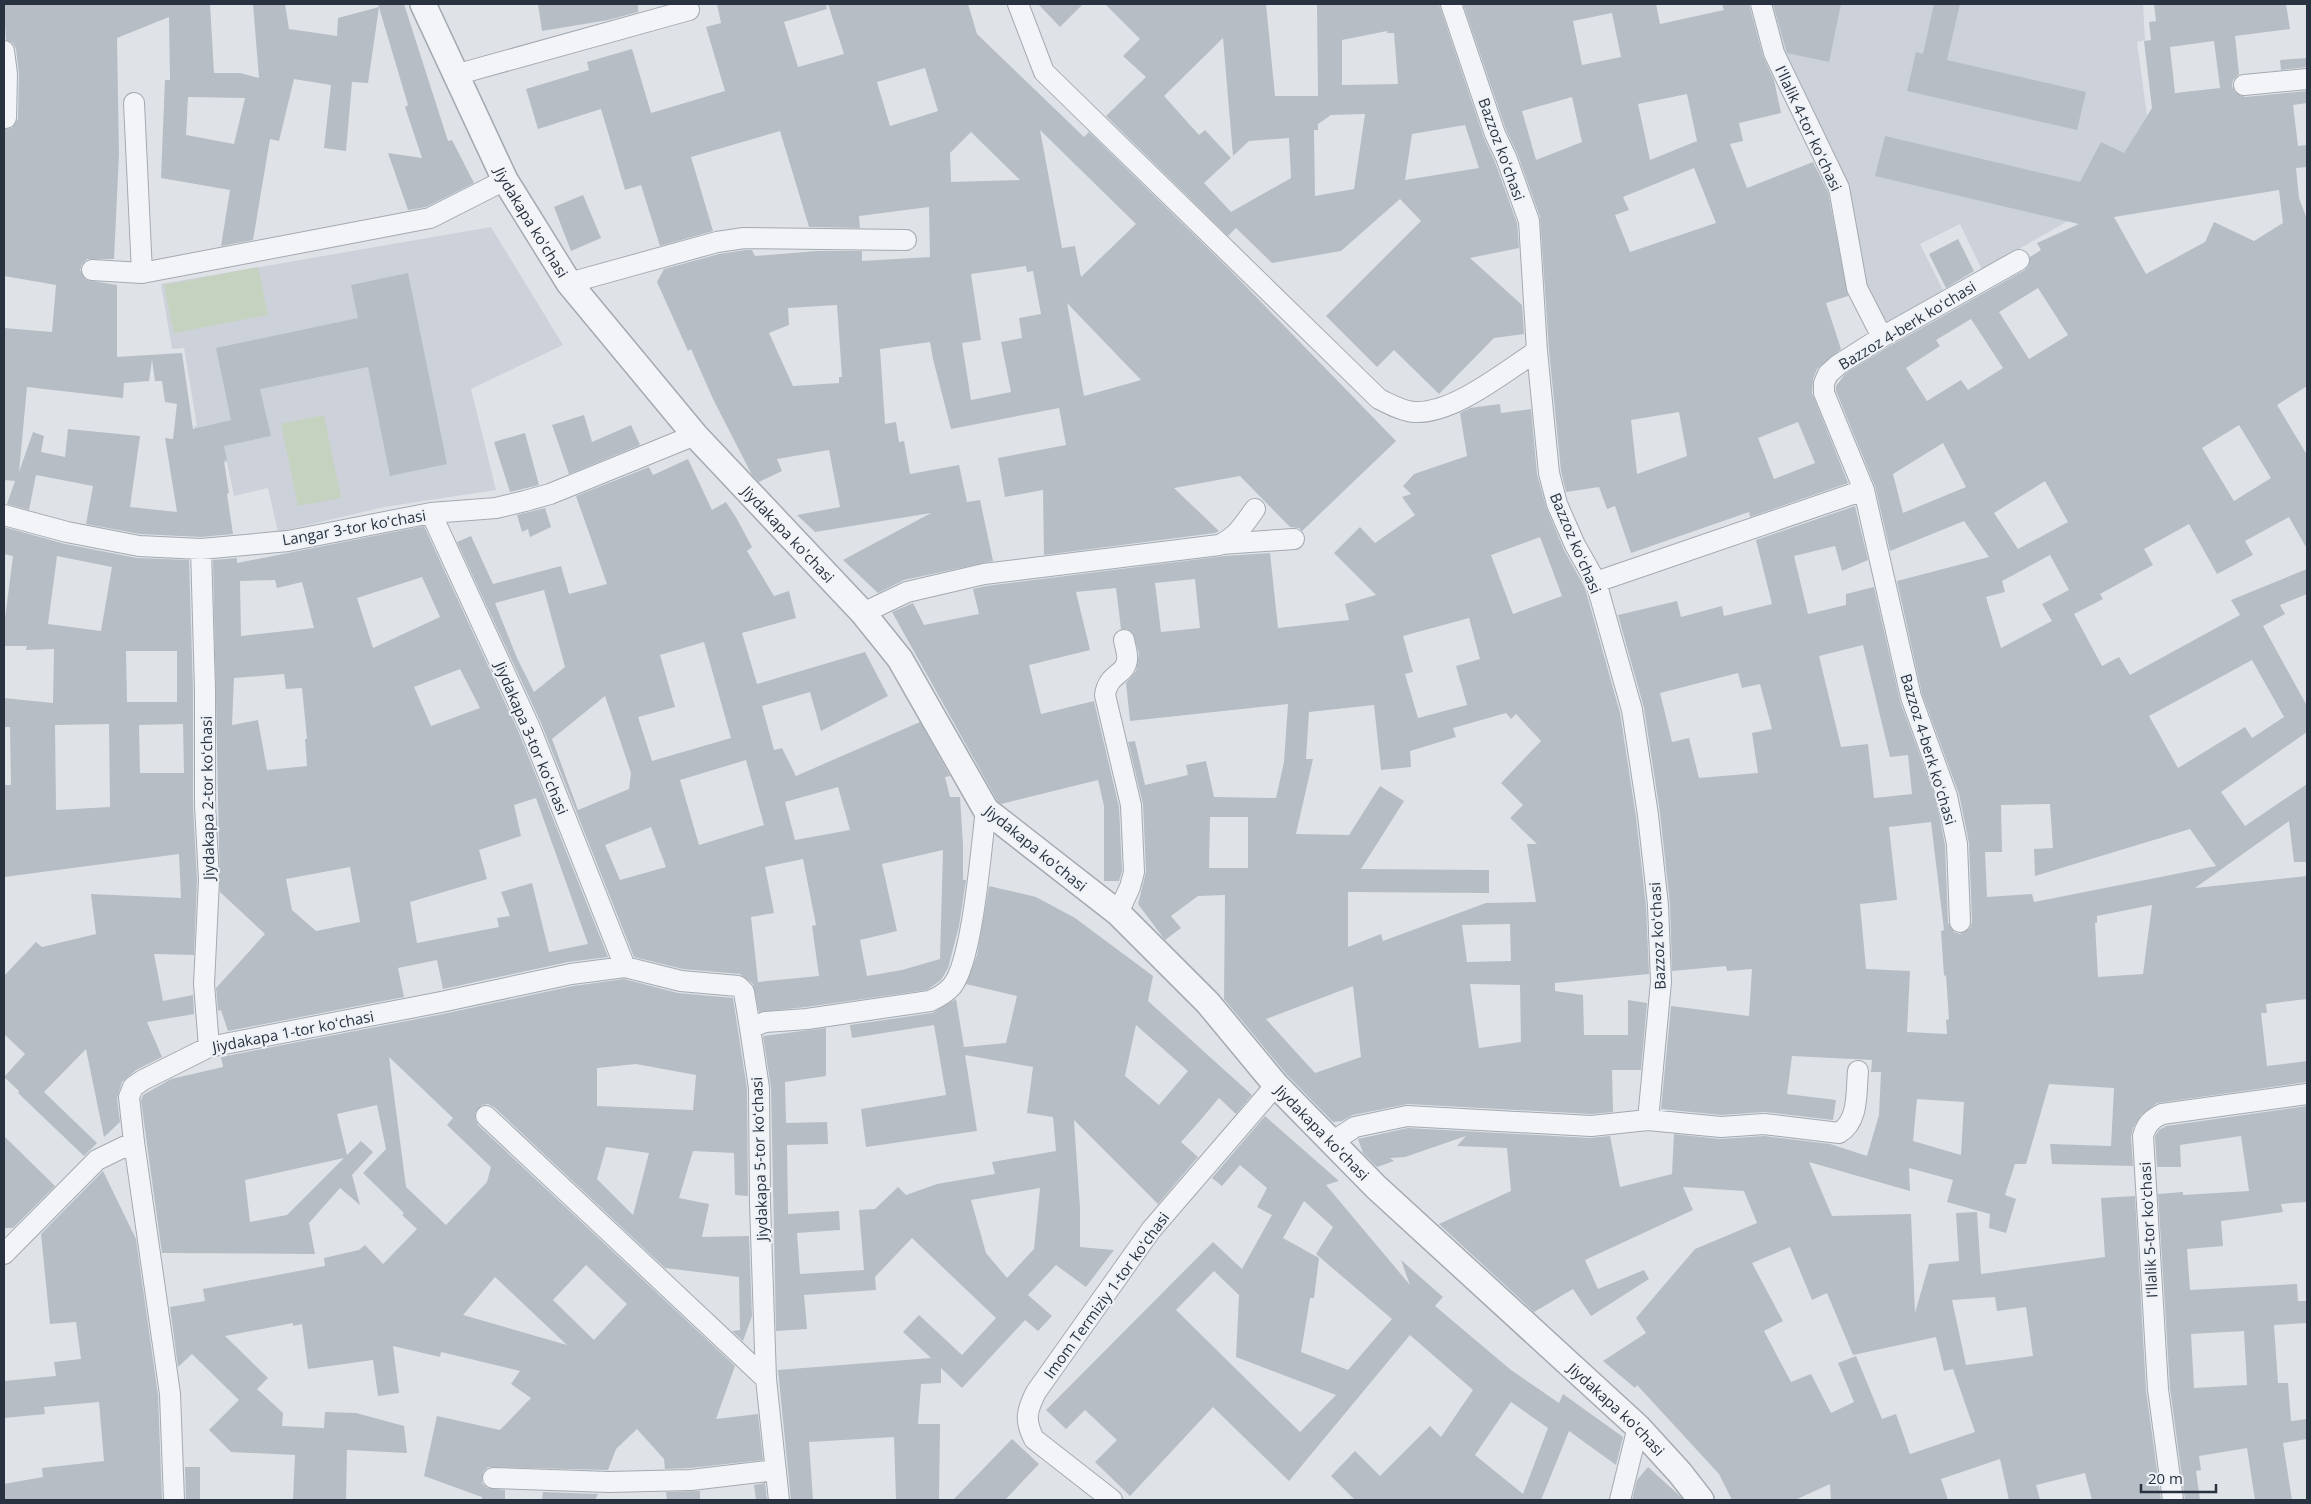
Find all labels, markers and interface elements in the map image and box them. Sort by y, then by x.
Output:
street label: Iʻllalik 4-tor koʻchasi [1771,62,1847,194]
street label: Bazzoz koʻchasi [1474,95,1530,203]
street label: Jiydakapa ko'chasi [489,162,573,281]
street label: Bazzoz 4-berk koʻchasi [1835,276,1979,374]
street label: Jiydakapa ko'chasi [736,480,839,587]
street label: Bazzoz koʻchasi [1546,489,1606,597]
street label: Langar 3-tor koʻchasi [281,505,427,549]
street label: Jiydakapa 3-tor koʻchasi [490,657,573,817]
street label: Bazzoz 4-berk koʻchasi [1897,671,1961,827]
street label: Jiydakapa 2-tor koʻchasi [196,716,218,882]
street label: Jiydakapa ko'chasi [979,799,1091,896]
street label: Bazzoz koʻchasi [1644,882,1670,990]
street label: Jiydakapa 1-tor koʻchasi [209,1006,375,1057]
street label: Jiydakapa 5-tor koʻchasi [746,1077,772,1243]
street label: Jiydakapa ko'chasi [1270,1079,1374,1185]
street label: Iʻllalik 5-tor koʻchasi [2134,1161,2162,1299]
street label: Imom Termiziy 1-tor koʻchasi [1039,1208,1173,1382]
street label: Jiydakapa ko'chasi [1563,1357,1669,1460]
scale bar [2141,1462,2216,1494]
text: 20 m [2148,1468,2183,1488]

